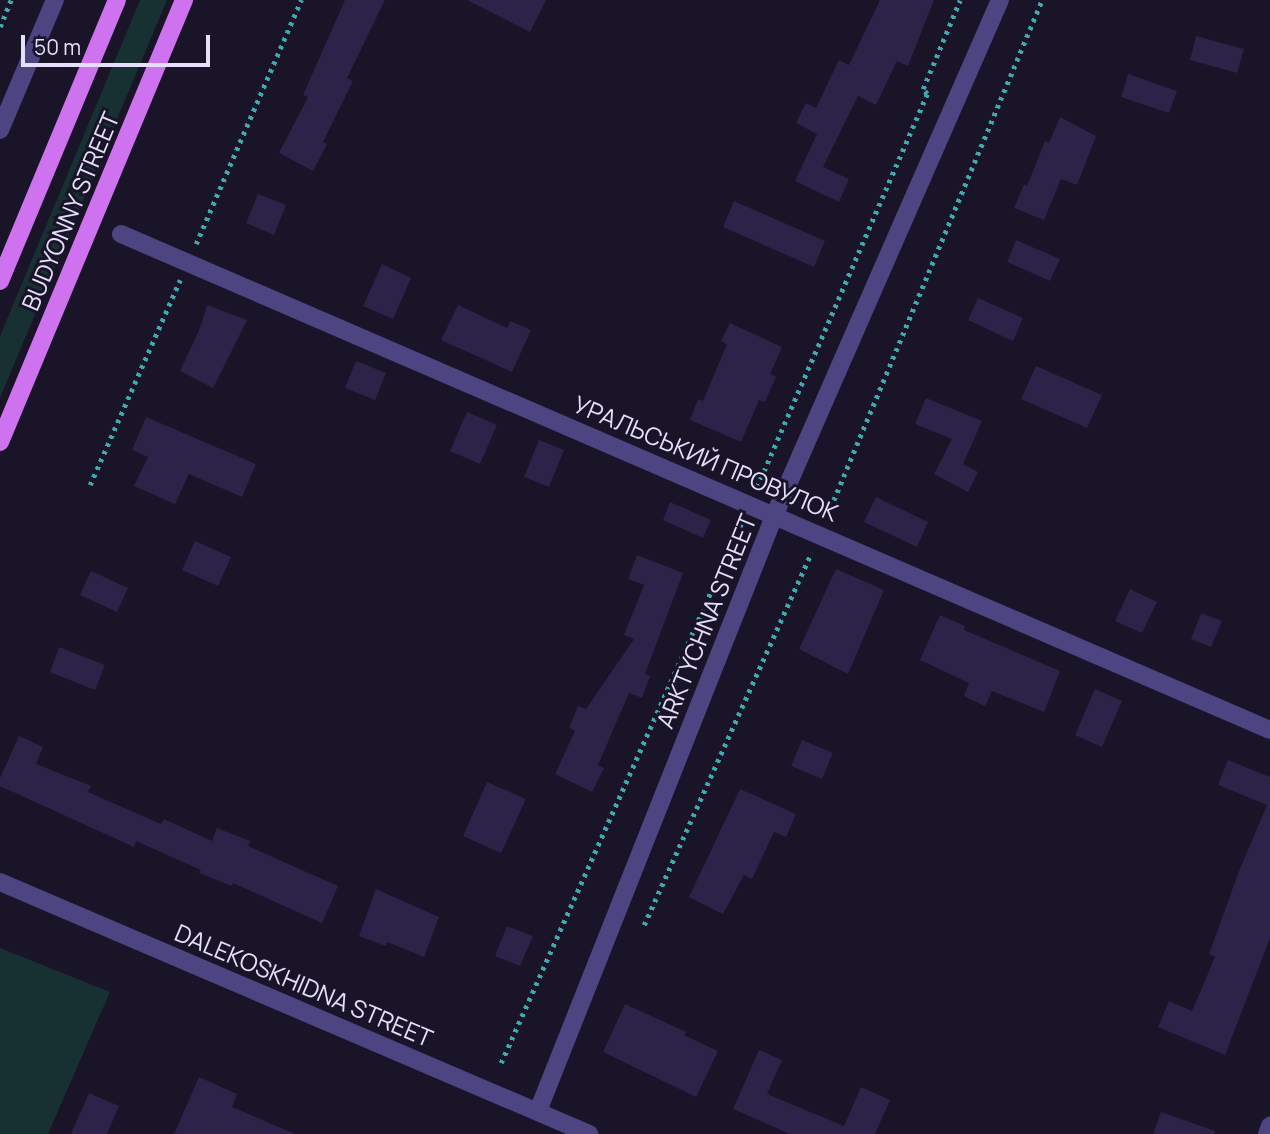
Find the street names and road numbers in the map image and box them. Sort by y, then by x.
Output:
street label: BUDYONNY STREET [15,107,125,315]
street label: УРАЛЬСЬКИЙ ПРОВУЛОК [569,389,843,527]
street label: ARKTYCHNA STREET [650,510,762,732]
street label: DALEKOSKHIDNA STREET [171,918,437,1052]

